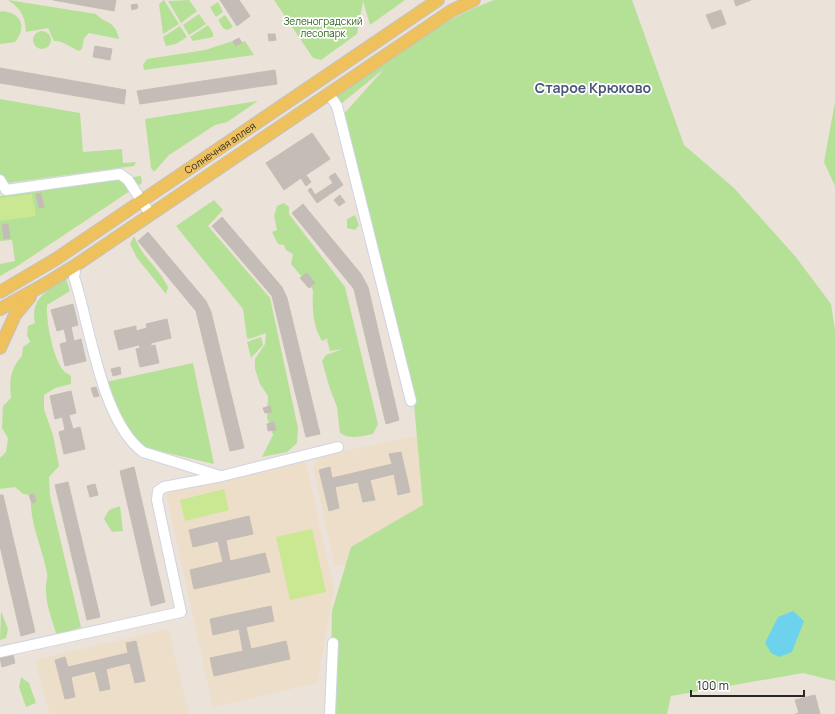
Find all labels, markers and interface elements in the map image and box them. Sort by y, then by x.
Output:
park label: Зеленоградский лесопарк [283,14,363,40]
district label: Старое Крюково [535,78,651,97]
street label: Солнечная аллея [181,119,258,177]
scale bar [691,672,804,698]
text: 100 m [697,677,729,694]

